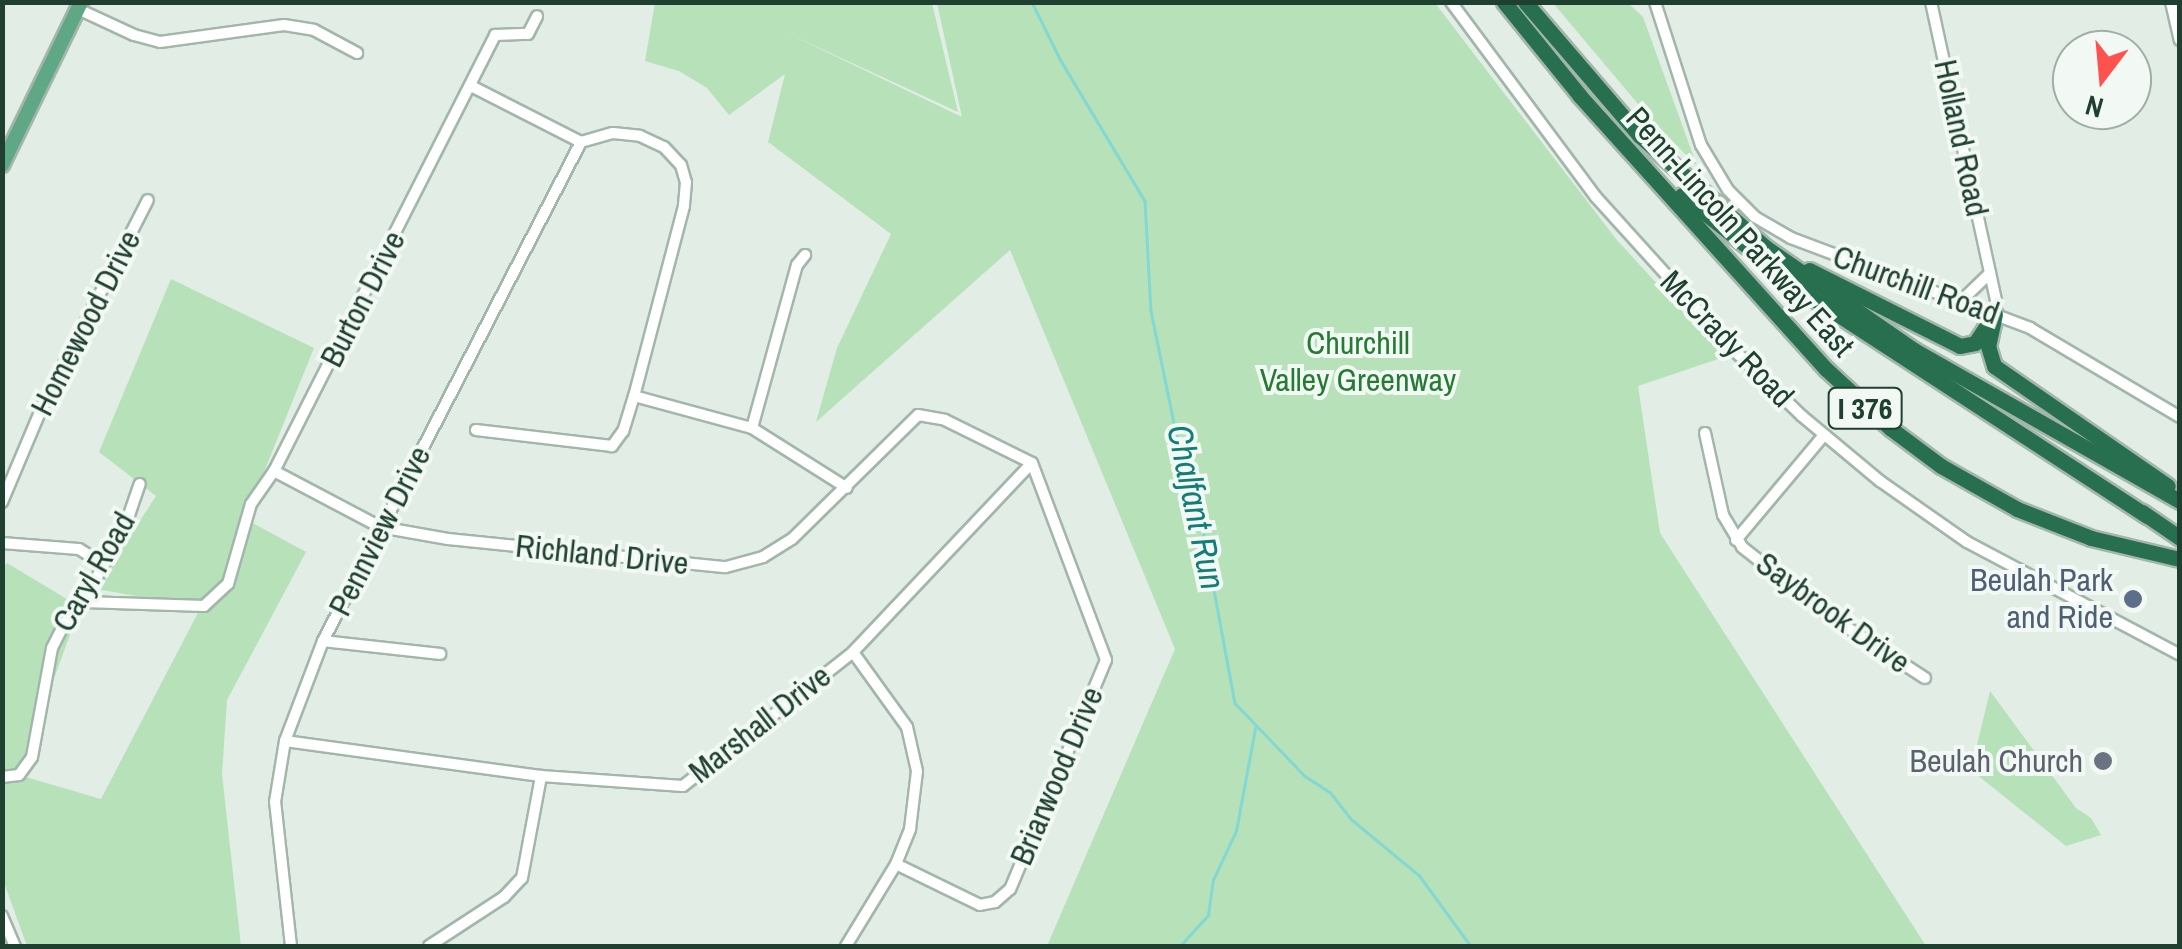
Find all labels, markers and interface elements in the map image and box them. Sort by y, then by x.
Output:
north arrow [2052,30,2152,130]
street label: Holland Road [1926,56,1996,220]
text: N [2081,86,2107,127]
street label: Penn-Lincoln Parkway East [1618,99,1862,365]
street label: Homewood Drive [23,224,149,422]
street label: Burton Drive [312,225,414,373]
street label: Churchill Road [1828,237,2004,333]
street label: McCrady Road [1652,263,1802,415]
park label: Churchill Valley Greenway [1260,325,1456,400]
road number: I 376 [1828,383,1902,433]
water label: Chalfant Run [1158,421,1234,593]
street label: Pennview Drive [321,440,439,622]
street label: Caryl Road [45,506,143,638]
street label: Richland Drive [514,527,690,583]
street label: Saybrook Drive [1749,544,1917,682]
place label: Beulah Park and Ride [1970,562,2113,637]
marker: Beulah Park and Ride [2122,588,2144,610]
street label: Marshall Drive [682,657,838,791]
street label: Briarwood Drive [1002,681,1112,871]
place label: Beulah Church [1909,742,2083,780]
marker: Beulah Church [2092,750,2114,772]

